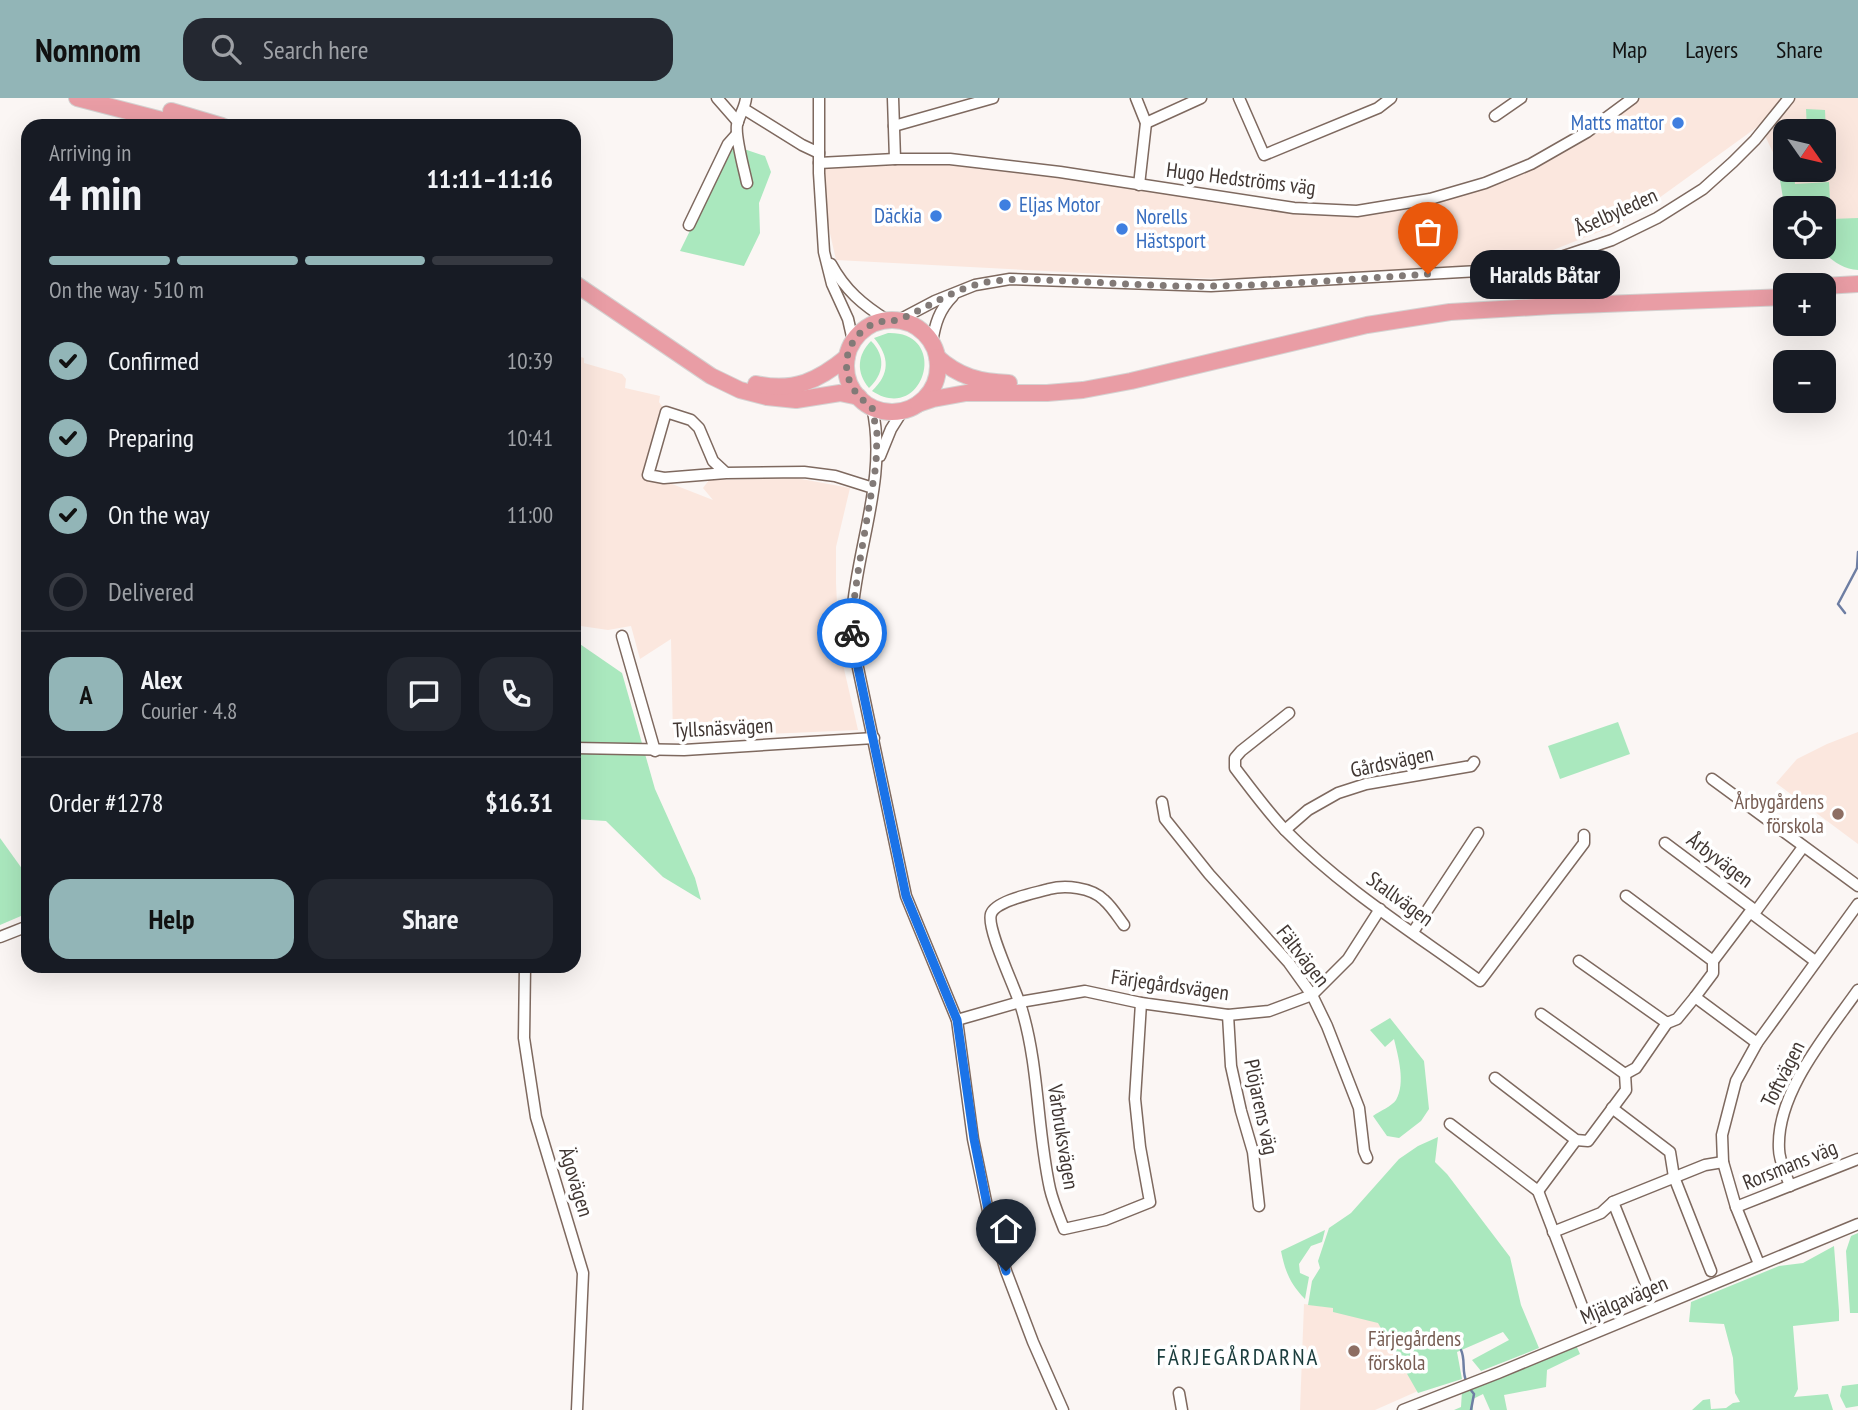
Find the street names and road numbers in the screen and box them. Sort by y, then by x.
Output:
street label: Hugo Hedströms väg [1165,156,1317,201]
street label: Åselbyleden [1570,181,1661,242]
street label: Tyllsnäsvägen [672,711,774,744]
street label: Gårdsvägen [1348,740,1436,783]
street label: Årbyvägen [1682,826,1759,893]
street label: Stallvägen [1361,865,1439,932]
street label: Fältvägen [1271,919,1336,992]
street label: Färjegårdsvägen [1109,963,1231,1006]
street label: Toftvägen [1755,1036,1811,1111]
street label: Plöjarens väg [1238,1057,1285,1157]
street label: Vårbruksvägen [1042,1082,1085,1191]
street label: Rorsmans väg [1739,1133,1841,1196]
street label: Ägovägen [553,1144,600,1220]
street label: Mjälgavägen [1576,1269,1672,1330]

